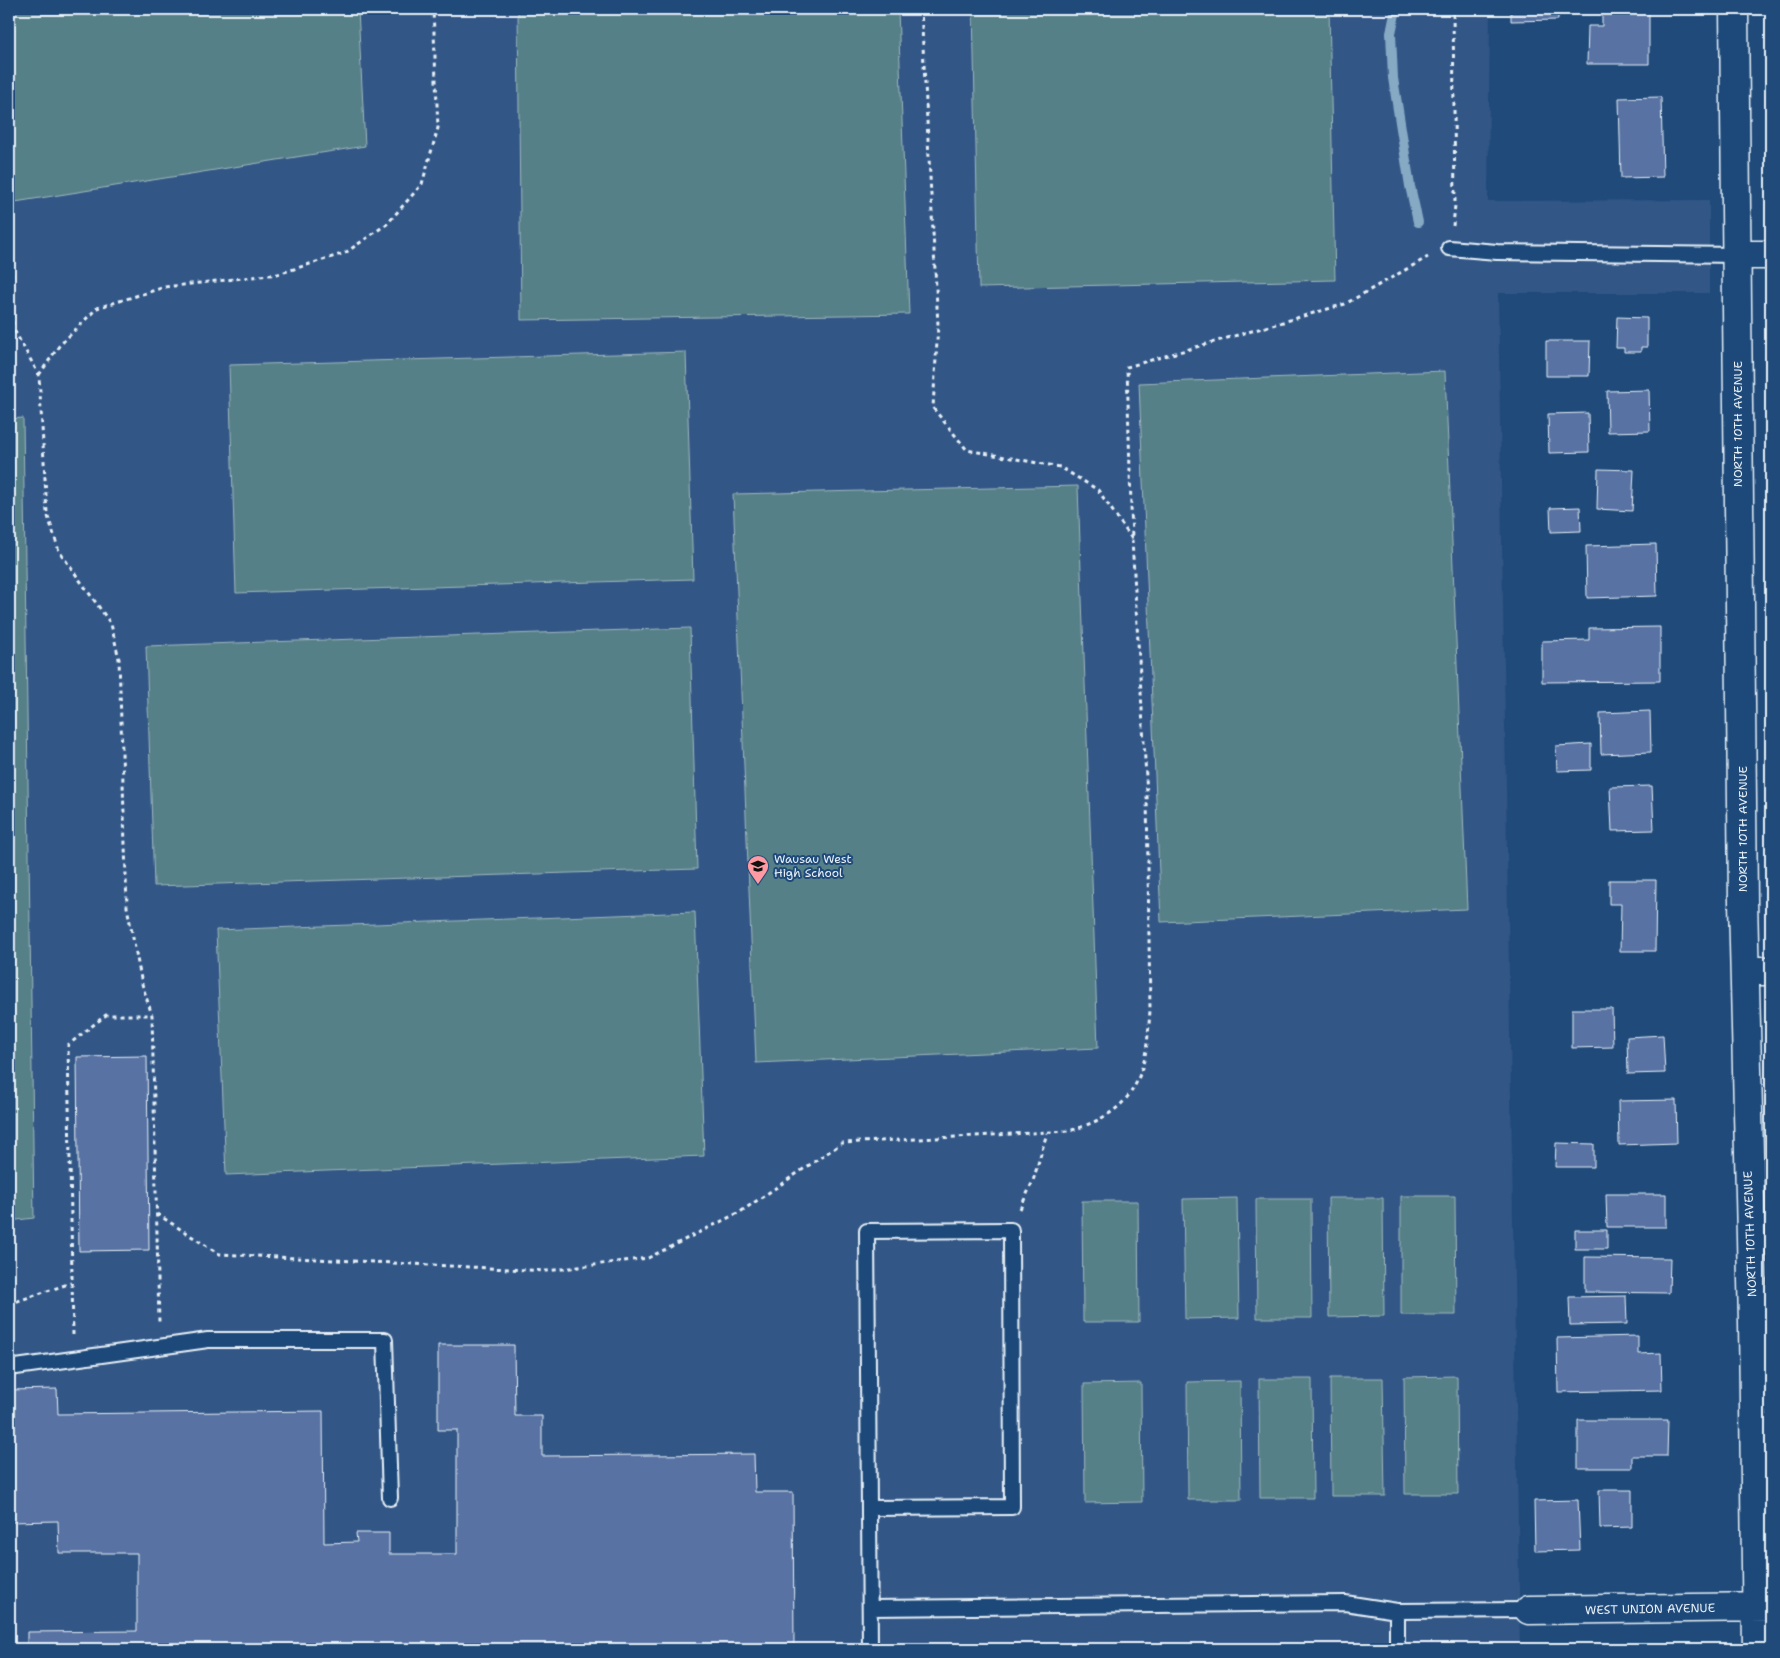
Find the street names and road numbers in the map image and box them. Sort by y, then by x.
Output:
street label: NORTH 10TH AVENUE [1730,361,1746,487]
street label: NORTH 10TH AVENUE [1735,766,1751,892]
street label: NORTH 10TH AVENUE [1740,1171,1760,1297]
street label: WEST UNION AVENUE [1585,1600,1715,1618]

